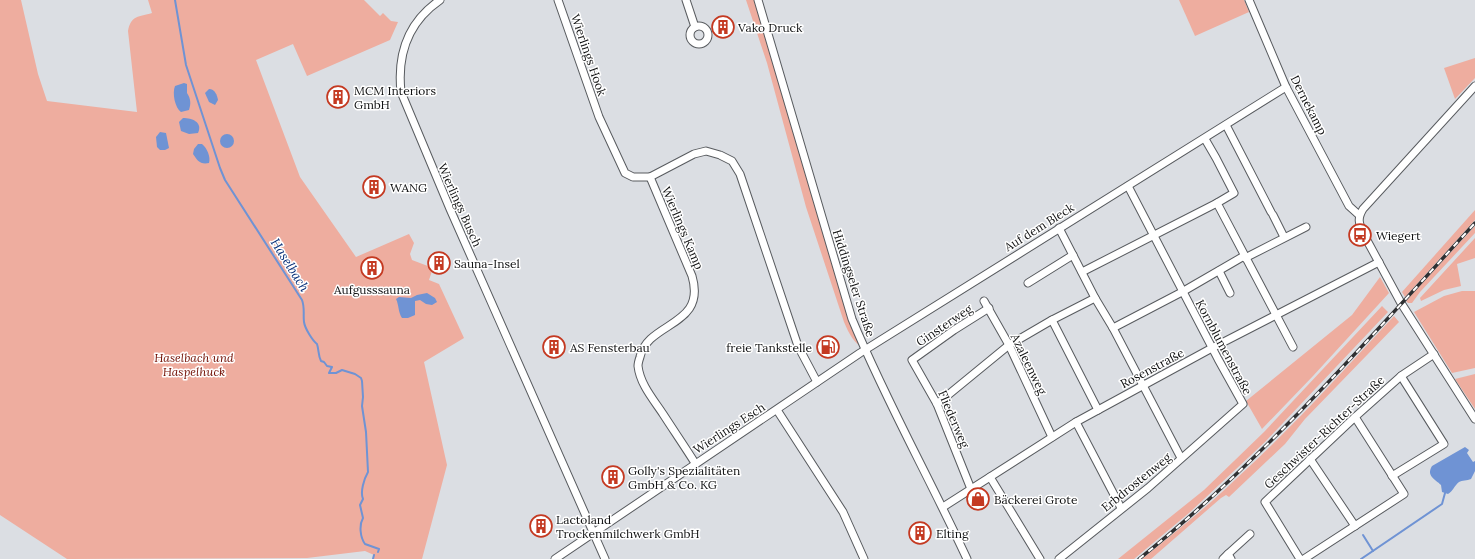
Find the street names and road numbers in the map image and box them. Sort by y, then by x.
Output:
street label: Wierlings Hook [568,12,610,98]
street label: Dernekamp [1288,73,1330,137]
street label: Wierlings Busch [435,161,485,249]
street label: Wierlings Kamp [659,184,707,272]
street label: Auf dem Bleck [1001,199,1077,255]
street label: Hiddingseler Straße [830,227,879,339]
street label: Kornblumenstraße [1193,297,1256,398]
street label: Ginsterweg [913,301,975,349]
street label: Azaleenweg [1007,330,1050,397]
street label: Rosenstraße [1118,345,1187,391]
street label: Geschwister-Richter-Straße [1261,372,1388,492]
street label: Fliederweg [935,388,973,450]
street label: Wierlings Esch [690,399,768,457]
street label: Erbdrostenweg [1098,449,1174,515]

